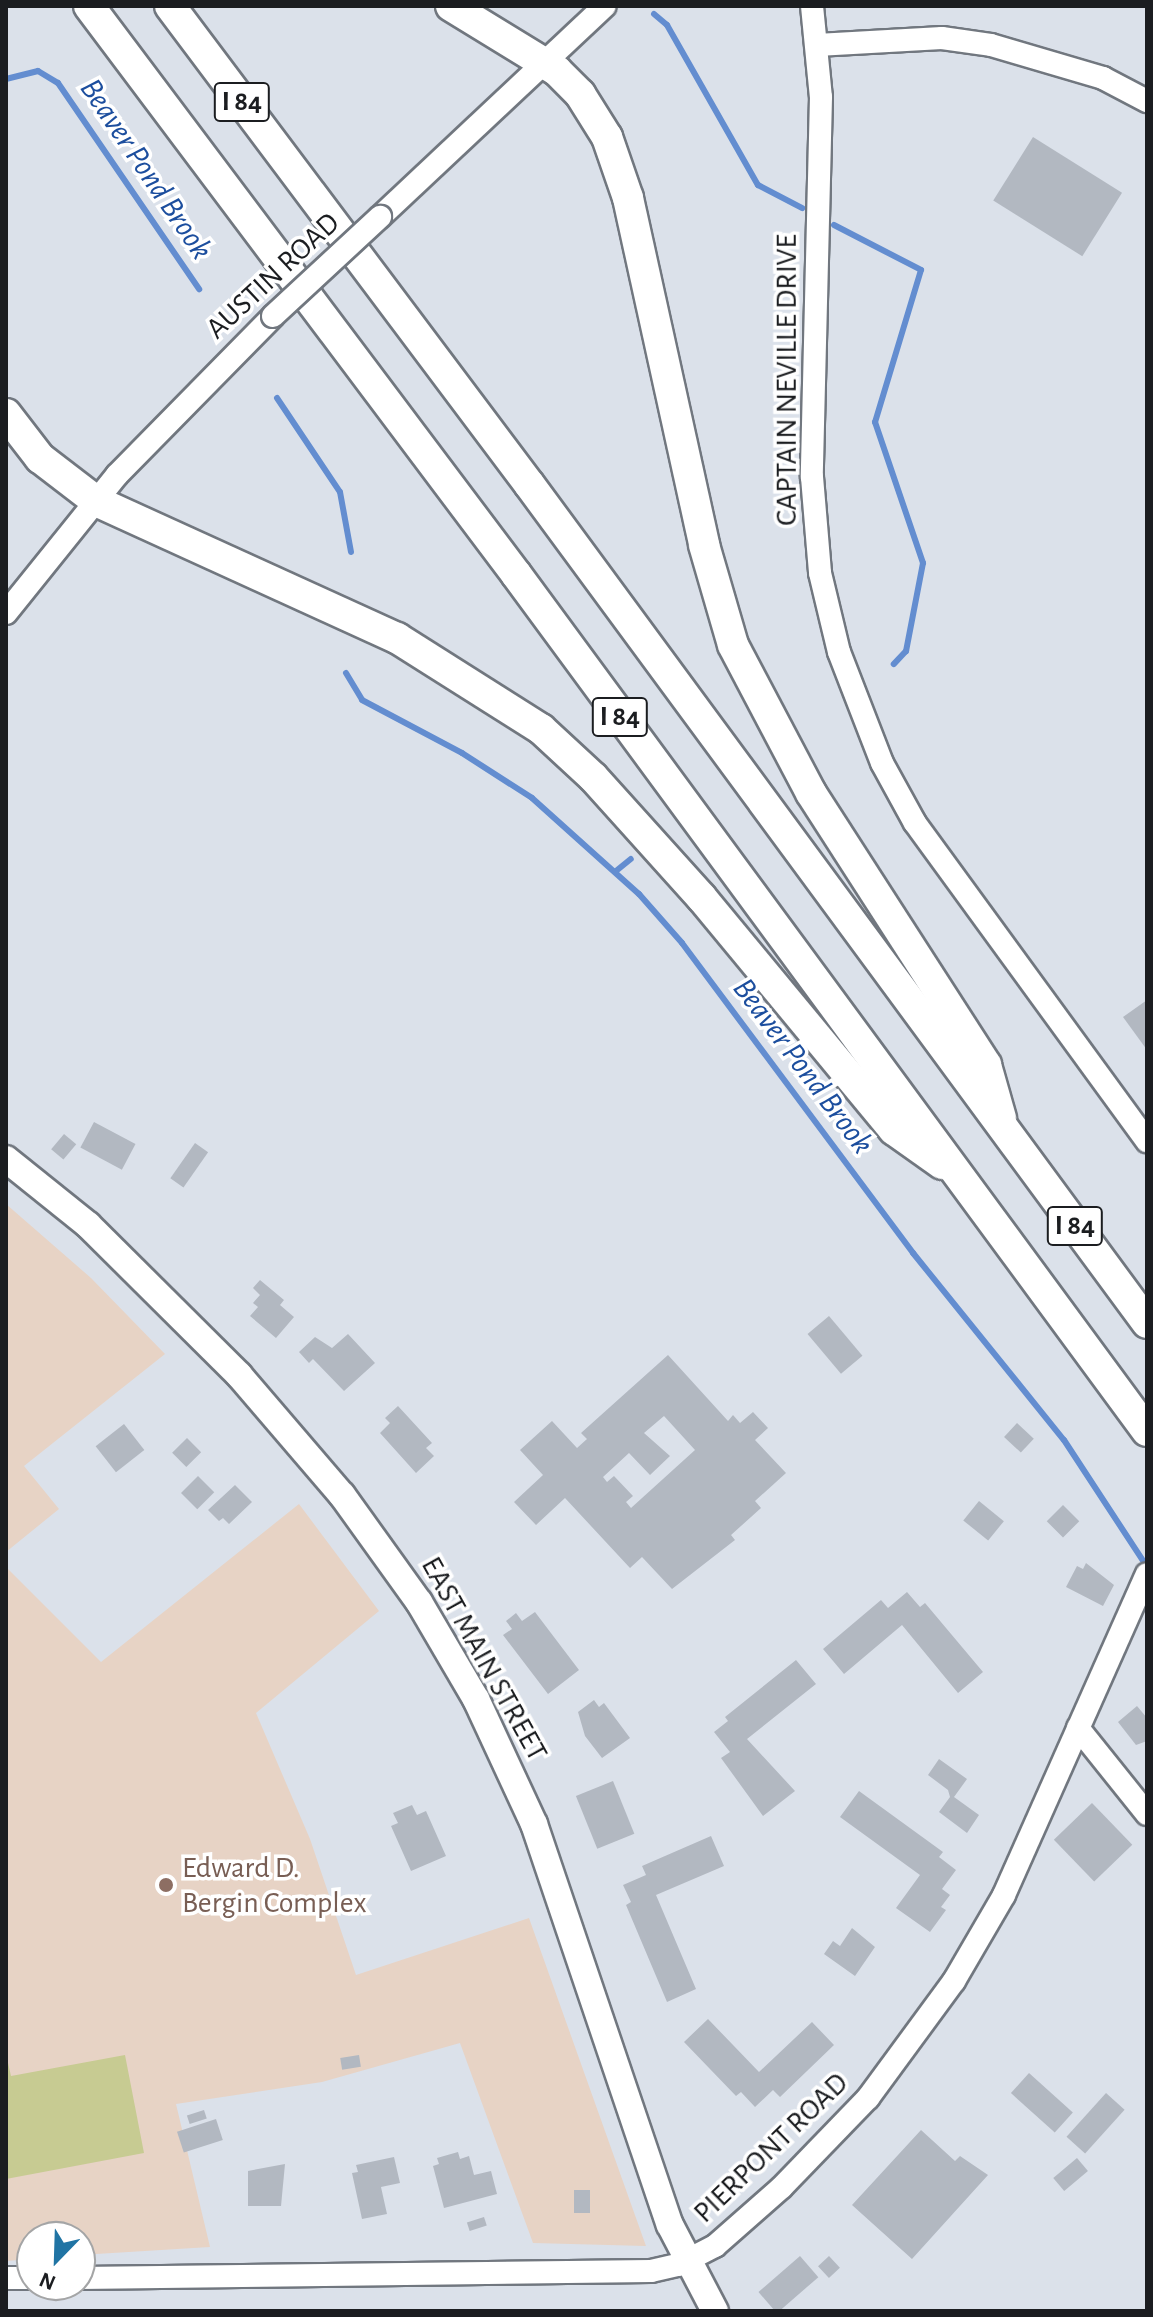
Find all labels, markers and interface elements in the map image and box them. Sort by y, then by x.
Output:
water label: Beaver Pond Brook [71,71,221,267]
road number: I 84 [212,78,272,126]
street label: AUSTIN ROAD [199,205,347,347]
street label: CAPTAIN NEVILLE DRIVE [769,234,805,526]
road number: I 84 [590,693,650,741]
water label: Beaver Pond Brook [724,970,882,1162]
road number: I 84 [1045,1202,1105,1250]
street label: EAST MAIN STREET [413,1550,555,1768]
place label: Edward D. Bergin Complex [182,1850,367,1920]
marker: Edward D. Bergin Complex [157,1876,175,1894]
street label: PIERPONT ROAD [686,2065,856,2231]
north arrow [16,2221,96,2301]
text: N [36,2268,59,2294]

